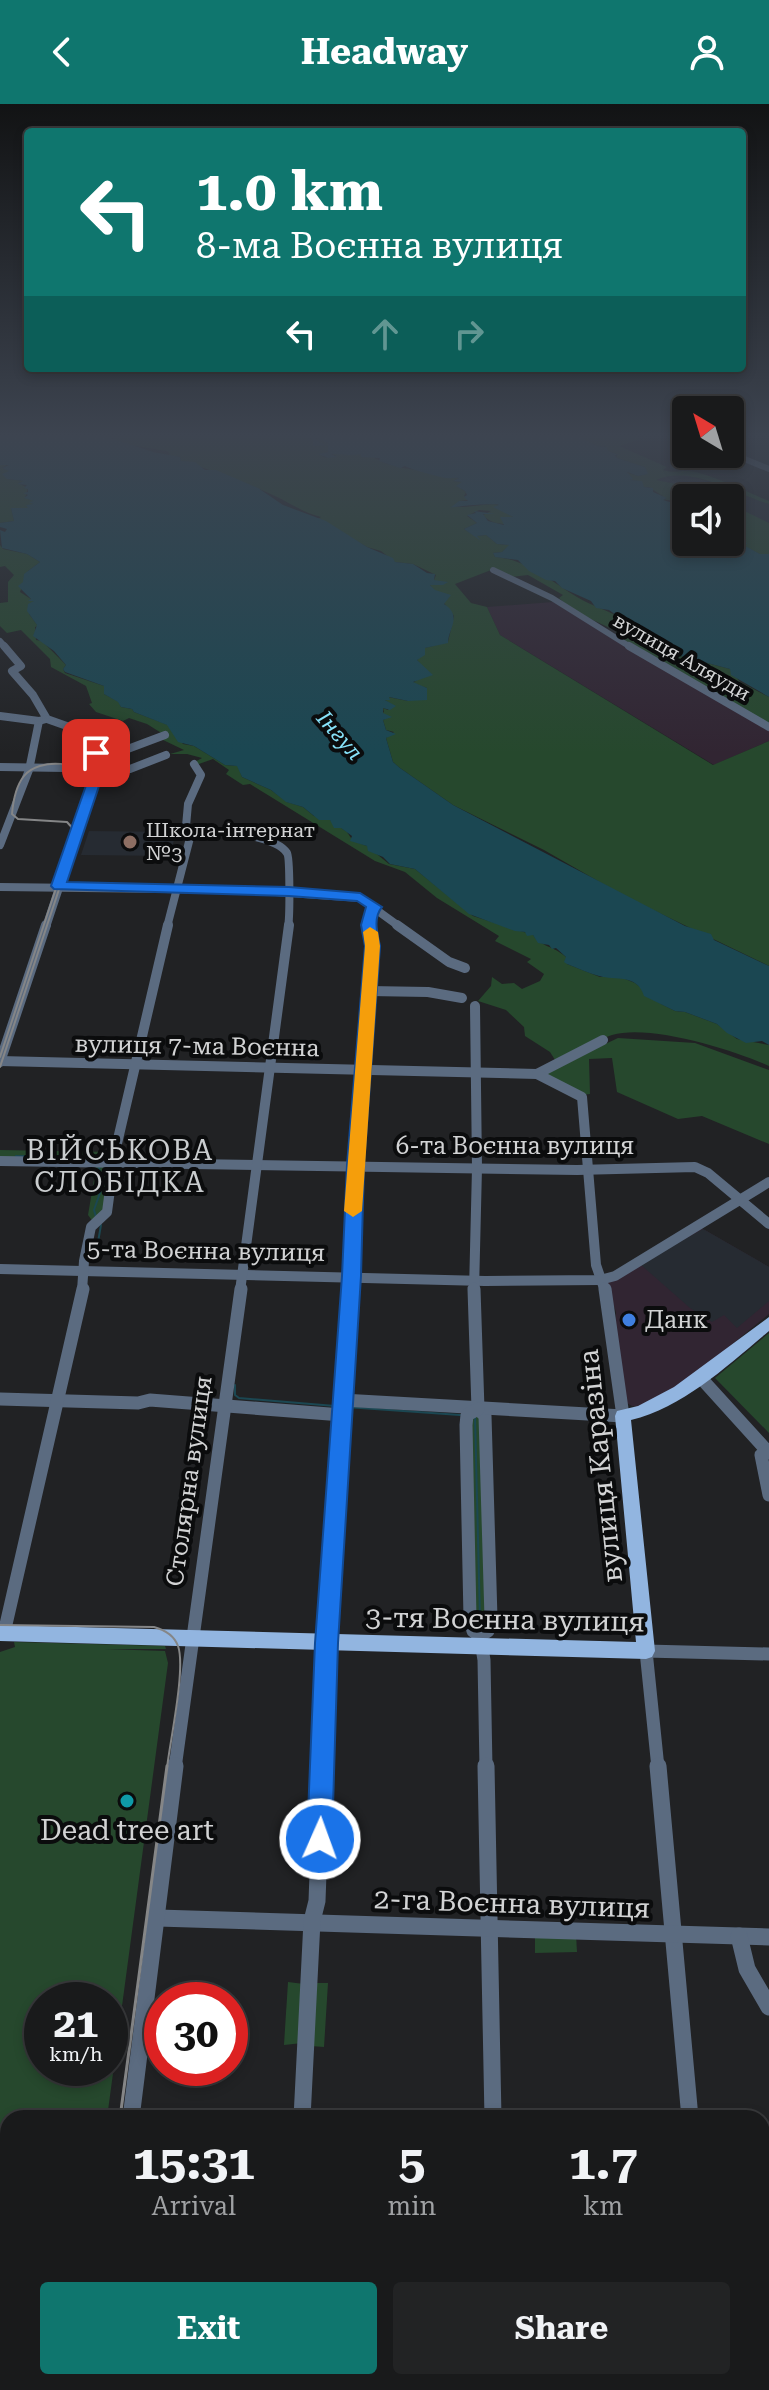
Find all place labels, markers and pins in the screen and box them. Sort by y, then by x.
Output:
pin [62,719,130,787]
place label: Школа-інтернат №3 [146,818,315,865]
marker: Школа-інтернат №3 [121,833,139,851]
place label: Данк [645,1306,708,1334]
marker: Данк [620,1311,638,1329]
marker: Dead tree art [118,1792,136,1810]
place label: Dead tree art [40,1814,214,1847]

